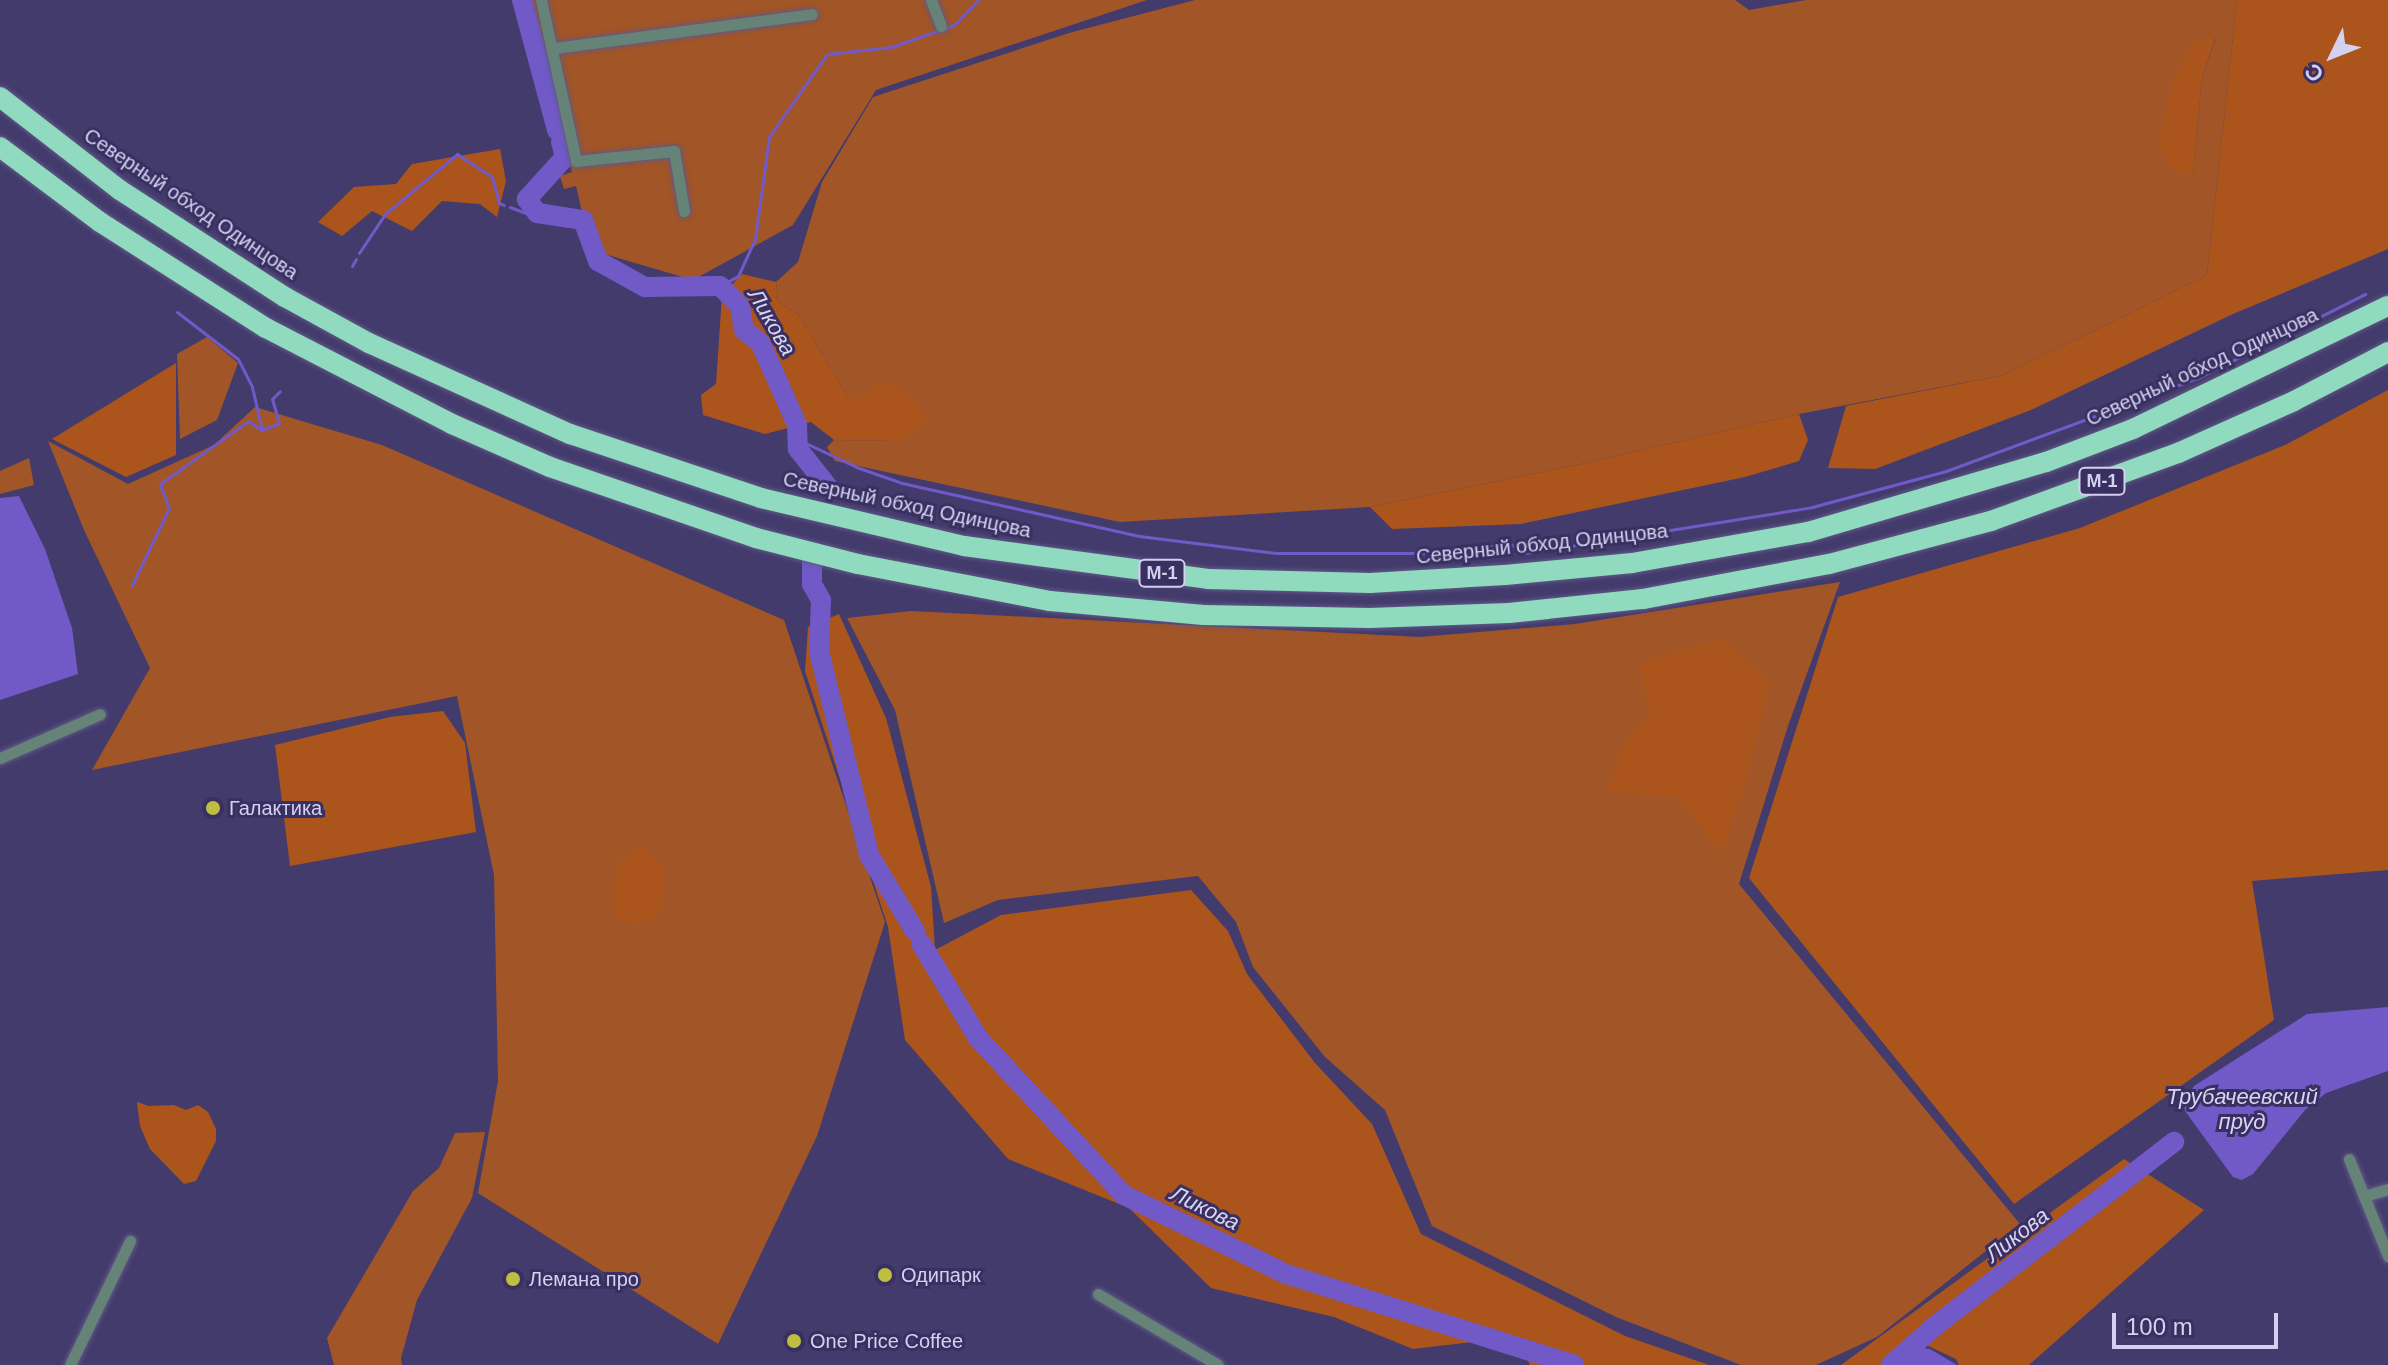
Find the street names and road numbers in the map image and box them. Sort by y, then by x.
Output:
street label: Северный обход Одинцова [79,123,303,285]
street label: Северный обход Одинцова [2082,303,2322,431]
street label: Северный обход Одинцова [781,467,1033,543]
road number: М-1 [2078,467,2126,495]
street label: Северный обход Одинцова [1415,519,1669,569]
road number: М-1 [1138,559,1186,587]

